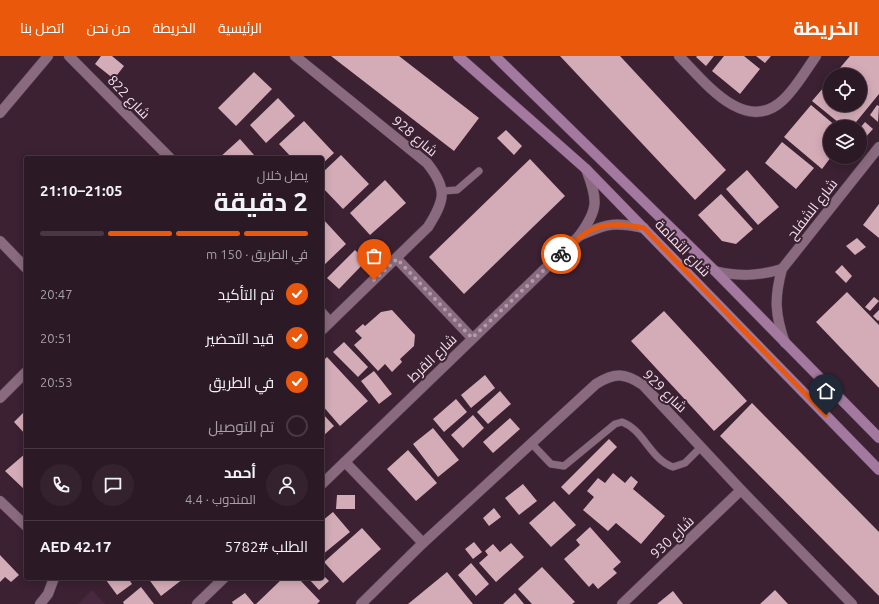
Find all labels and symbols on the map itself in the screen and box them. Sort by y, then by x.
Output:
street label: شارع 822 [104,72,154,123]
street label: شارع 928 [389,113,441,160]
street label: شارع الشفلح [784,176,841,243]
street label: شارع الثمامة [651,216,714,280]
courier [541,234,581,274]
pin [357,239,391,280]
street label: شارع القرط [404,331,460,386]
street label: شارع 929 [639,366,690,416]
pin [809,374,843,415]
street label: شارع 930 [647,512,698,562]

